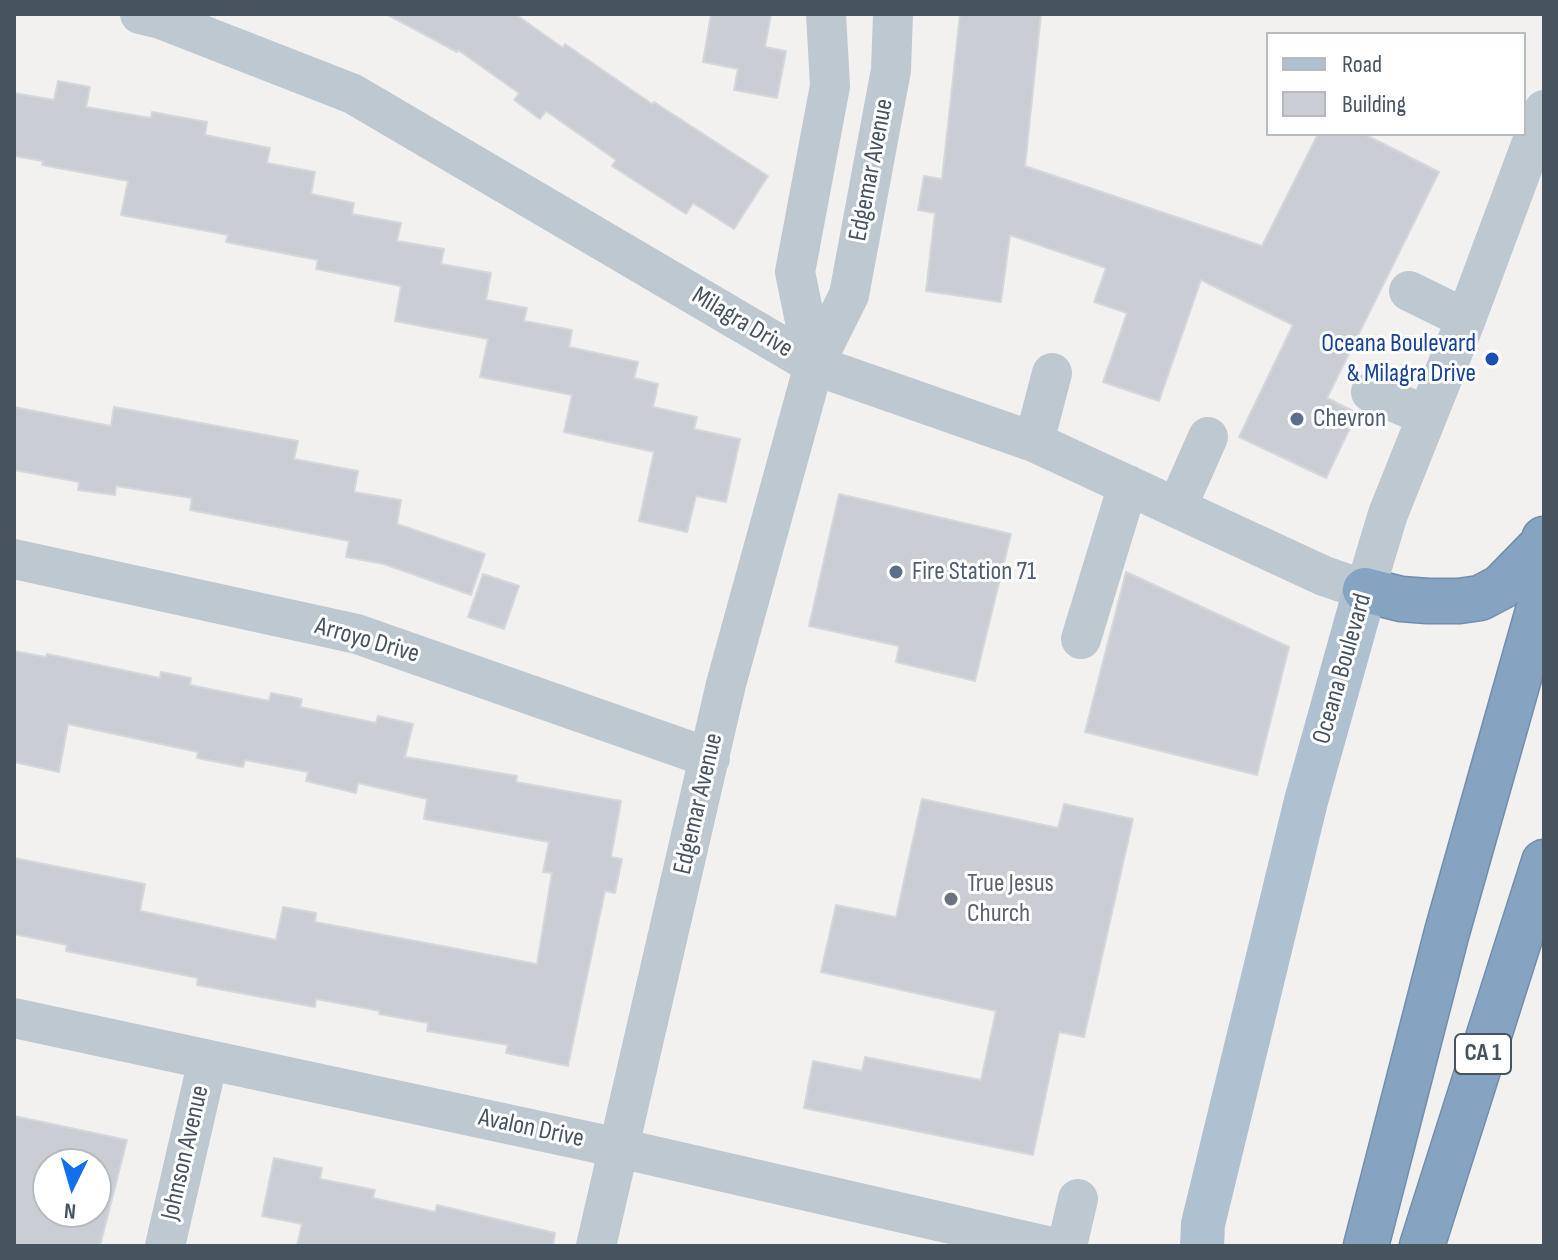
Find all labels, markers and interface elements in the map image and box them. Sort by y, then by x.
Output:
legend [1266,32,1526,136]
text: Road [1342,50,1382,79]
text: Building [1342,90,1406,119]
street label: Edgemar Avenue [843,96,901,244]
street label: Milagra Drive [686,281,798,365]
place label: Oceana Boulevard & Milagra Drive [1321,328,1476,390]
marker: Oceana Boulevard & Milagra Drive [1483,350,1501,368]
place label: Chevron [1313,403,1386,435]
marker: Chevron [1288,410,1306,428]
place label: Fire Station 71 [912,556,1036,588]
marker: Fire Station 71 [887,563,905,581]
street label: Oceana Boulevard [1307,590,1379,748]
street label: Arroyo Drive [311,611,423,671]
street label: Edgemar Avenue [668,730,730,878]
place label: True Jesus Church [967,868,1054,930]
marker: True Jesus Church [942,890,960,908]
road number: CA 1 [1455,1034,1511,1074]
street label: Johnson Avenue [155,1083,217,1223]
street label: Avalon Drive [476,1103,586,1155]
north arrow [32,1148,112,1228]
text: N [63,1196,77,1224]

